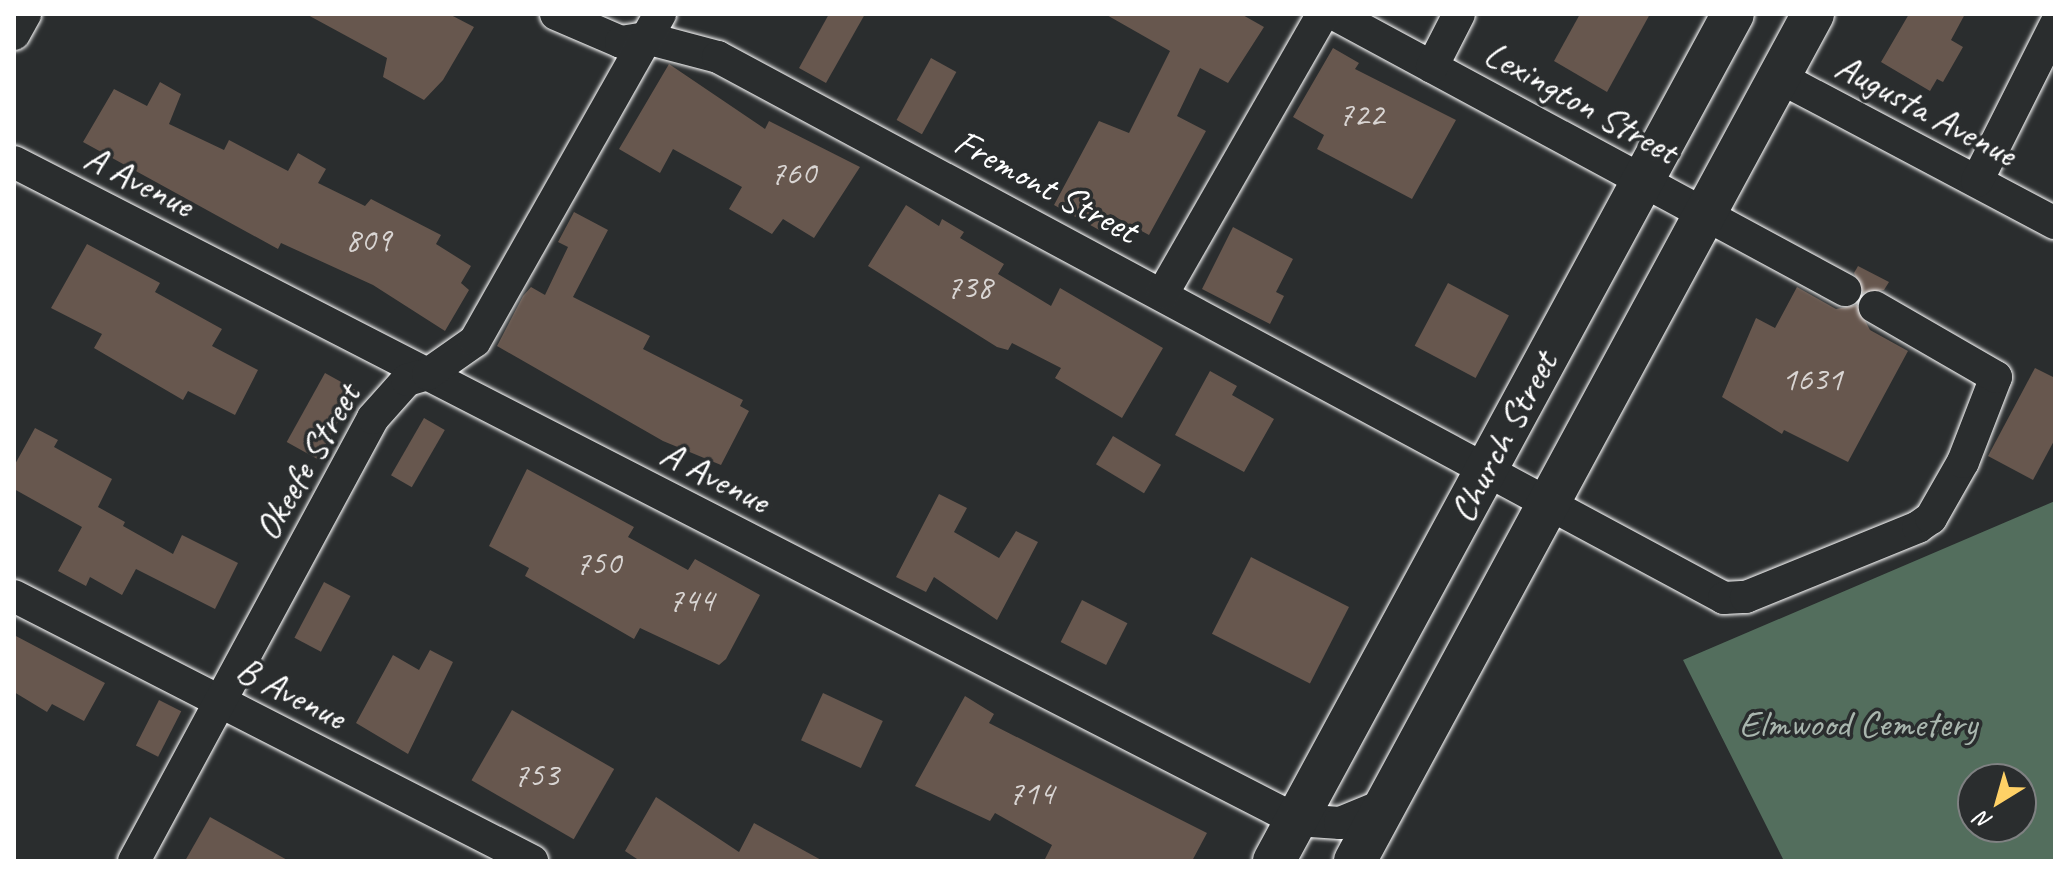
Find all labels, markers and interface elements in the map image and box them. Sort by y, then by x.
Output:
street label: Lexington Street [1476,30,1686,174]
street label: Augusta Avenue [1828,43,2024,177]
house number: 722 [1338,94,1384,134]
street label: Fremont Street [946,119,1146,253]
street label: A Avenue [77,134,201,228]
house number: 760 [770,153,816,193]
house number: 809 [345,220,391,260]
house number: 738 [946,267,992,307]
street label: Church Street [1439,344,1567,530]
house number: 1631 [1781,359,1843,399]
street label: Okeefe Street [244,375,370,549]
street label: A Avenue [653,430,777,524]
house number: 750 [575,543,621,583]
house number: 744 [668,580,714,620]
street label: B Avenue [229,646,353,740]
park label: Elmwood Cemetery [1740,701,1976,747]
house number: 753 [513,755,559,795]
north arrow [1957,763,2037,843]
house number: 714 [1008,773,1054,813]
text: N [1970,805,1998,836]

